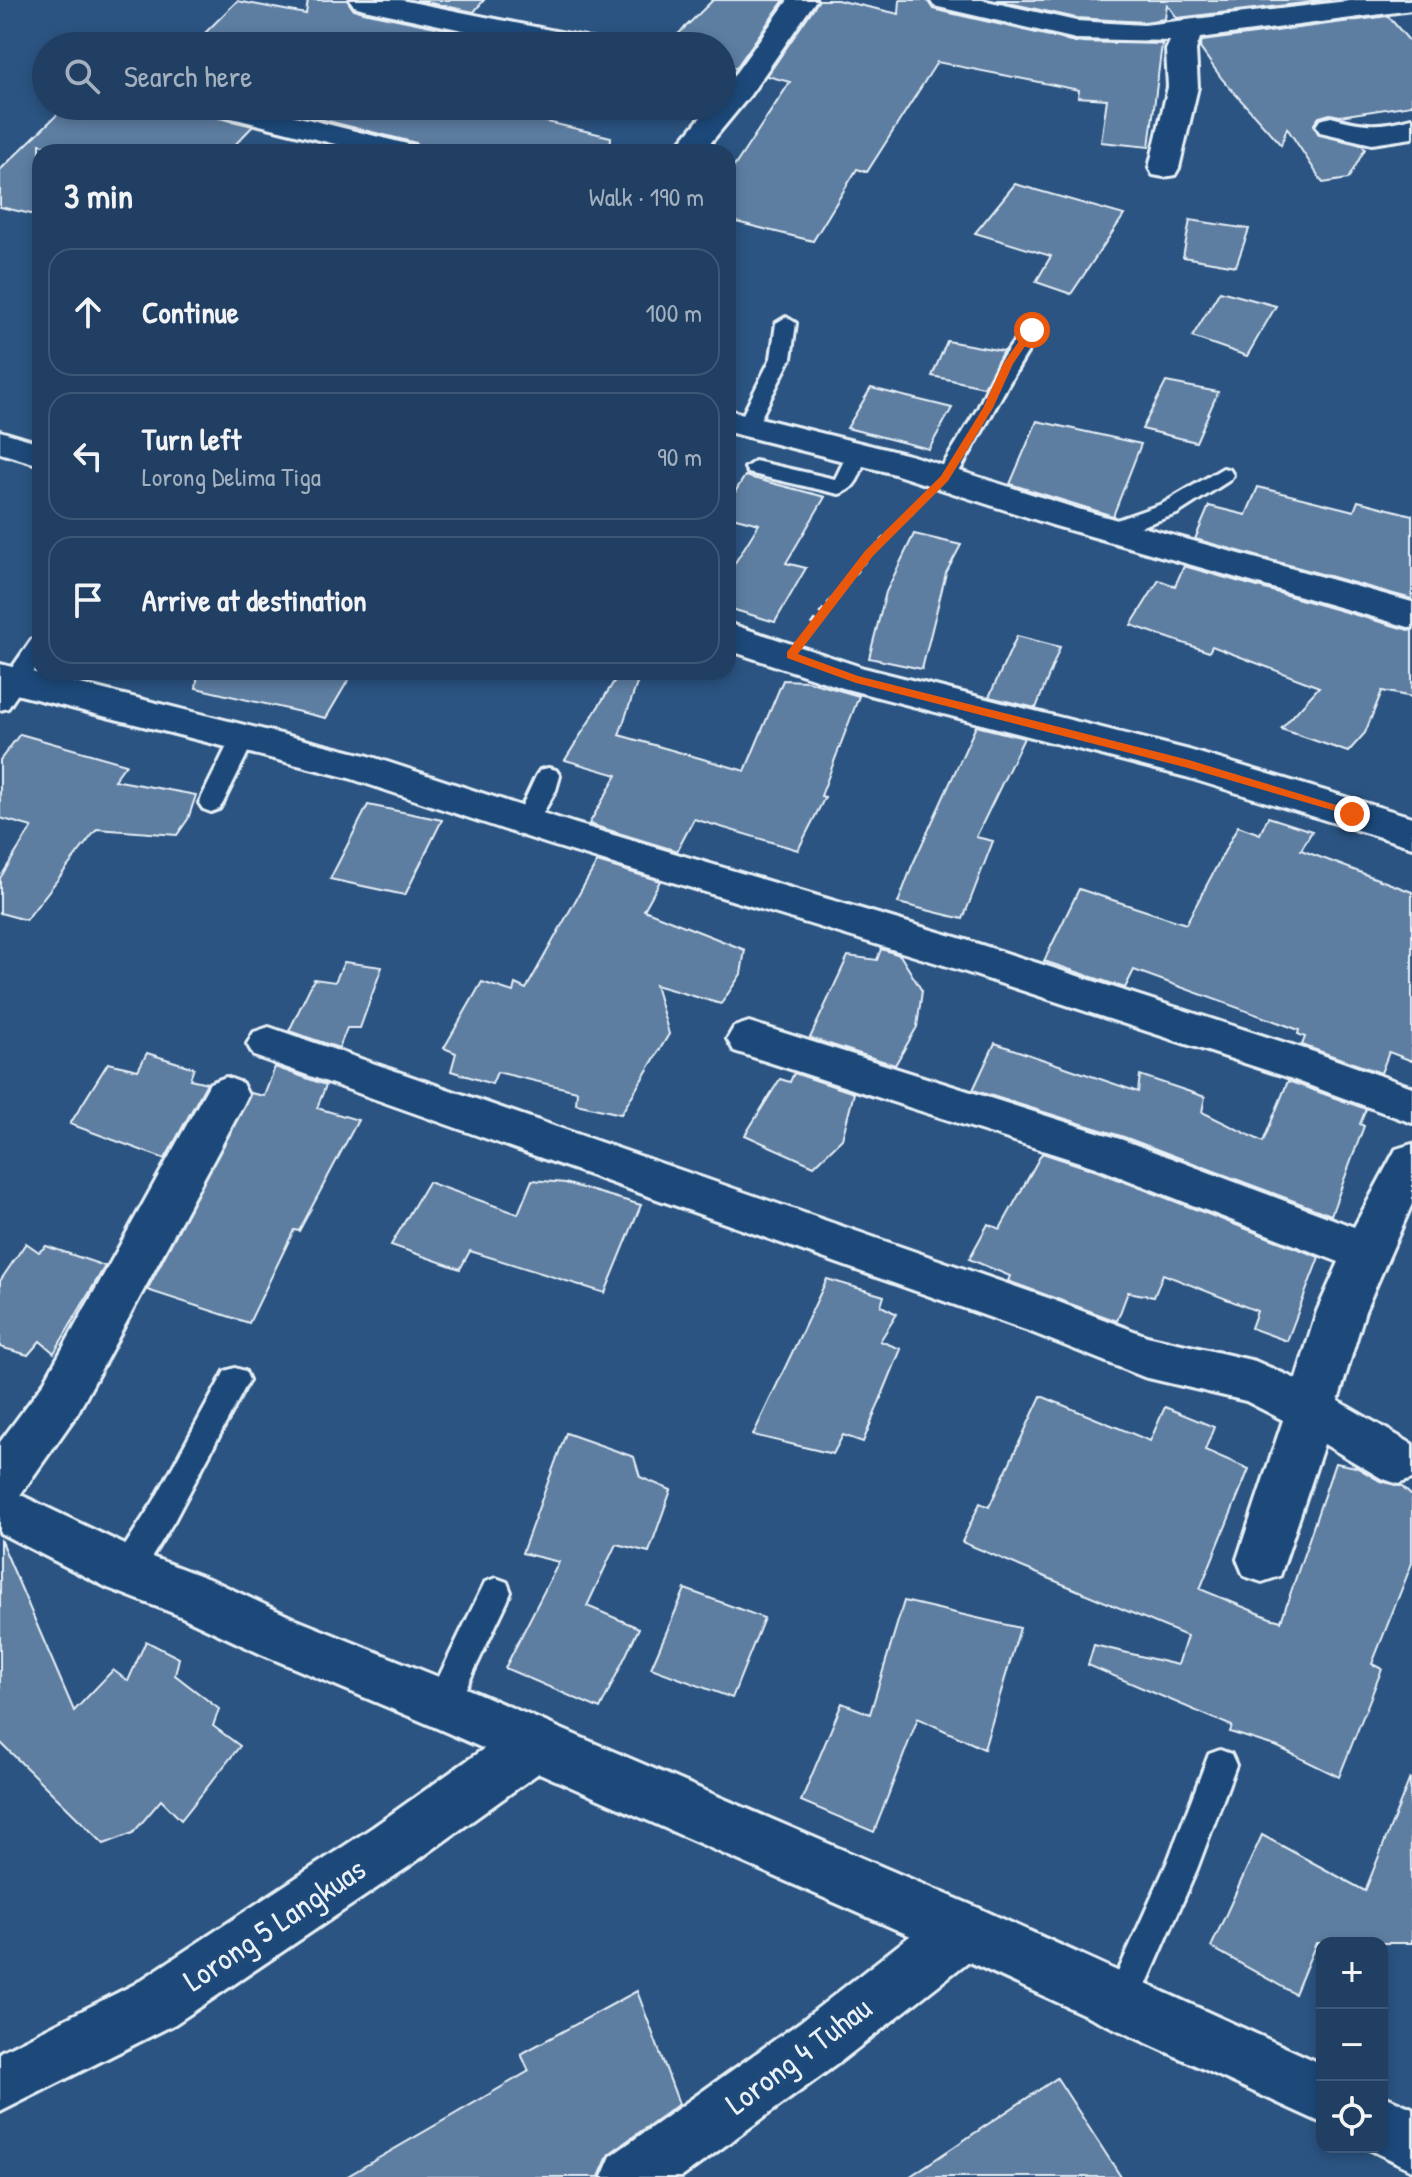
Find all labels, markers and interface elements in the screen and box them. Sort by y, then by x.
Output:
search box [32,32,736,120]
icon: search [60,54,104,98]
text: Search here [124,56,252,96]
text: 3 min [64,173,133,219]
text: Walk · 190 m [589,179,704,214]
icon: ahead [66,290,110,334]
text: Continue [142,292,239,332]
text: 100 m [646,295,702,330]
route start [1014,312,1050,348]
text: Turn left [142,419,241,459]
icon: left [66,434,110,478]
text: 90 m [657,439,702,474]
text: Lorong Delima Tiga [142,459,321,494]
icon: arrive [66,578,110,622]
text: Arrive at destination [142,580,367,620]
route end [1334,796,1370,832]
street label: Lorong 5 Langkuas [174,1847,374,2001]
map controls [1316,1937,1388,2153]
button: + [1316,1937,1388,2009]
street label: Lorong 4 Tuhau [716,1986,880,2124]
button: − [1316,2009,1388,2081]
button: locate [1316,2081,1388,2153]

